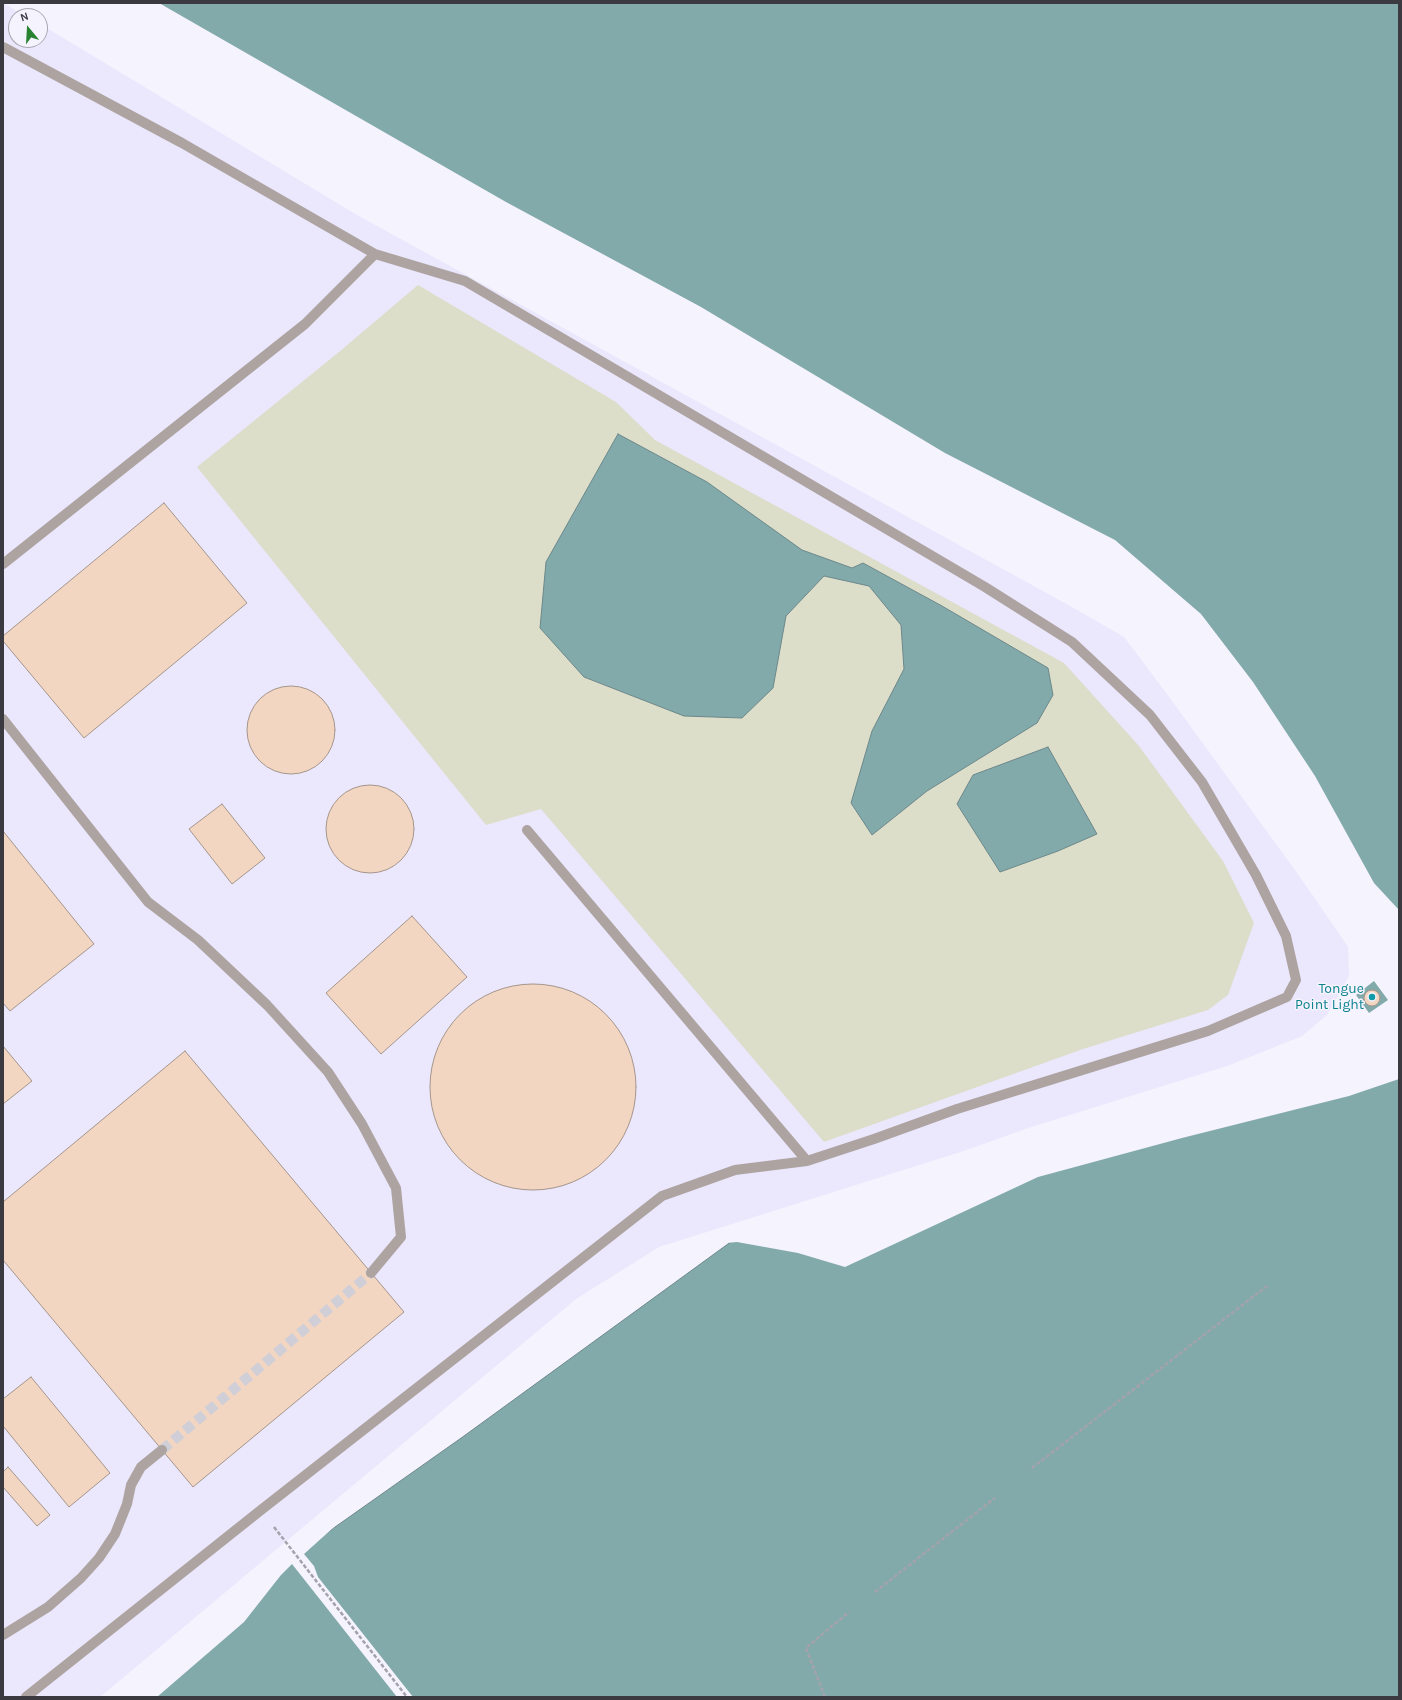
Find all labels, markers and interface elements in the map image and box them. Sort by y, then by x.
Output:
north arrow [8,8,48,48]
text: N [19,10,30,24]
place label: Tongue Point Light [1295,981,1364,1014]
marker: Tongue Point Light [1367,992,1377,1002]

